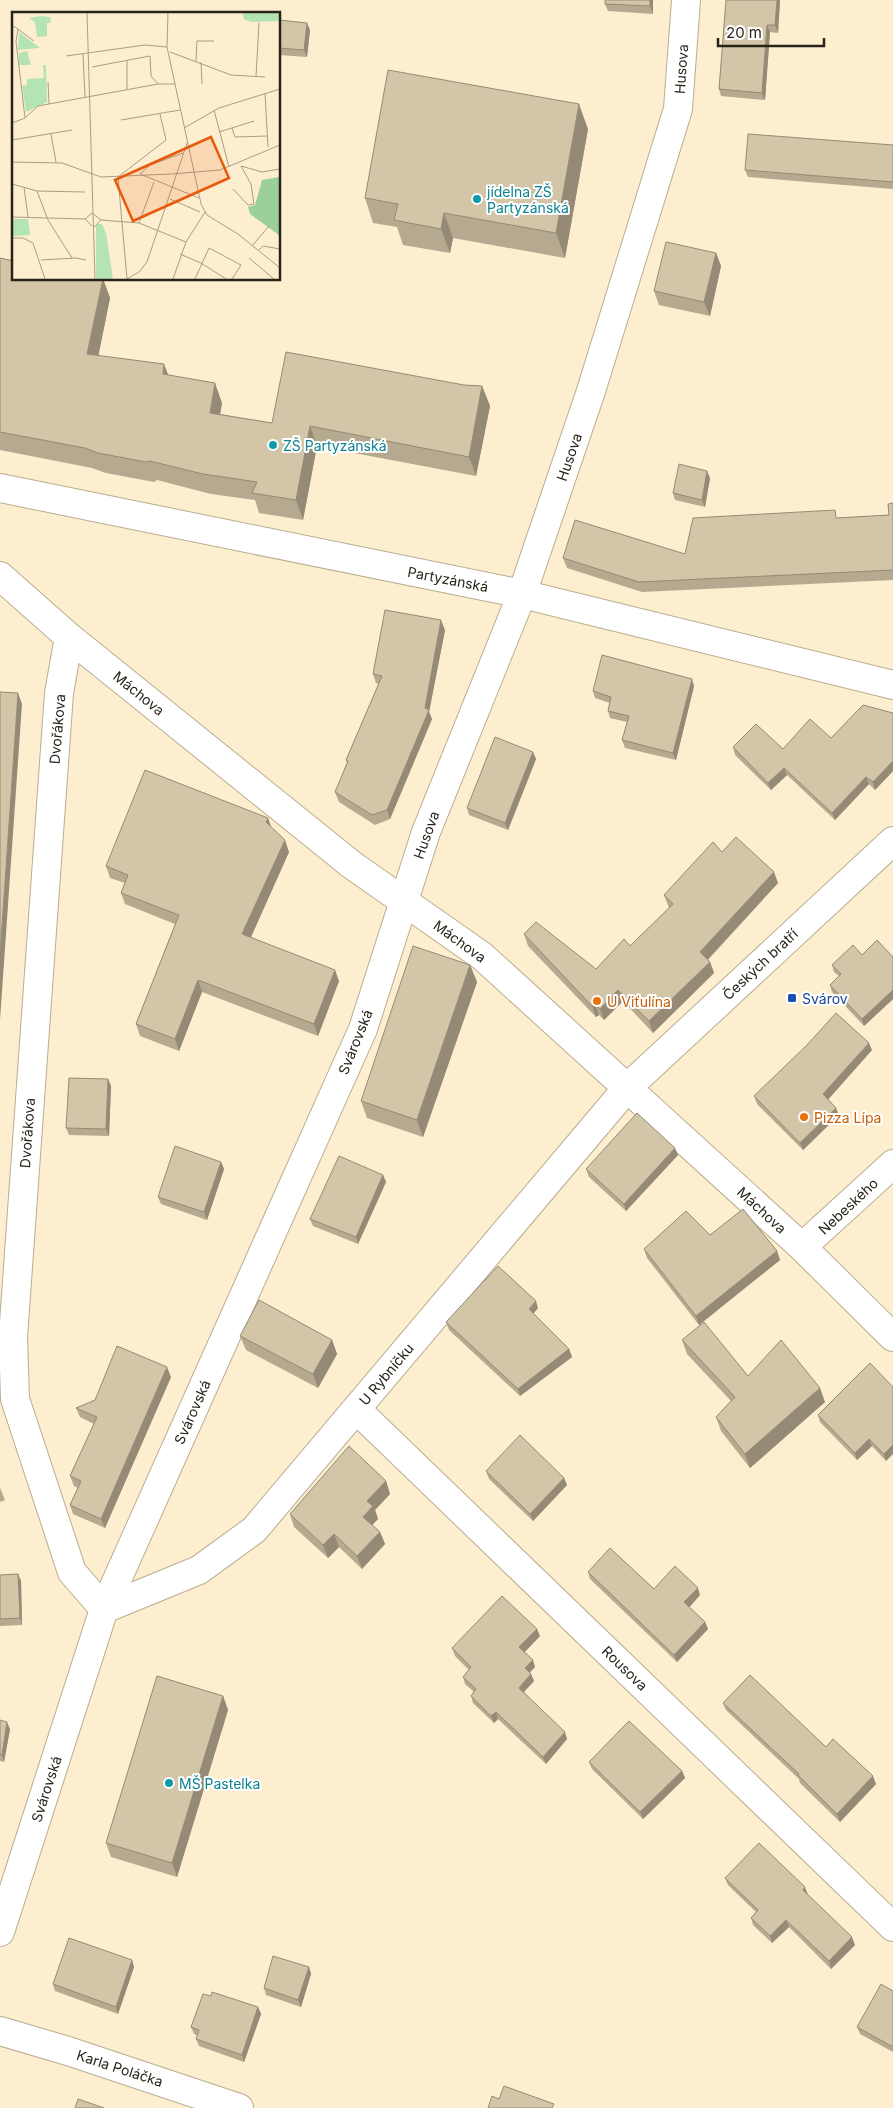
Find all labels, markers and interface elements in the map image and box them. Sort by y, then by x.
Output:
inset map [12,12,280,280]
scale bar [718,15,824,47]
text: 20 m [726,23,762,42]
street label: Husova [671,44,691,94]
place label: jídelna ZŠ Partyzánská [486,183,569,216]
marker: jídelna ZŠ Partyzánská [471,193,483,205]
street label: Husova [553,431,585,483]
place label: ZŠ Partyzánská [283,437,387,454]
marker: ZŠ Partyzánská [267,439,279,451]
street label: Partyzánská [406,563,490,595]
street label: Máchova [110,667,168,719]
street label: Dvořákova [45,693,69,765]
street label: Husova [409,809,443,861]
street label: Máchova [430,916,490,966]
street label: Českých bratří [719,924,802,1003]
place label: Svárov [802,990,848,1007]
marker: Svárov [786,992,798,1004]
place label: U Viťulína [607,993,671,1010]
marker: U Viťulína [591,995,603,1007]
street label: Svárovská [334,1007,376,1077]
street label: Dvořákova [16,1097,38,1169]
place label: Pizza Lípa [814,1109,881,1126]
marker: Pizza Lípa [798,1111,810,1123]
street label: Nebeského [815,1174,881,1238]
street label: Máchova [734,1183,790,1237]
street label: U Rybníčku [355,1340,417,1408]
street label: Svárovská [170,1377,214,1447]
street label: Rousova [599,1642,651,1694]
street label: Svárovská [27,1754,65,1824]
place label: MŠ Pastelka [179,1775,260,1792]
marker: MŠ Pastelka [163,1777,175,1789]
street label: Karla Poláčka [75,2046,165,2090]

